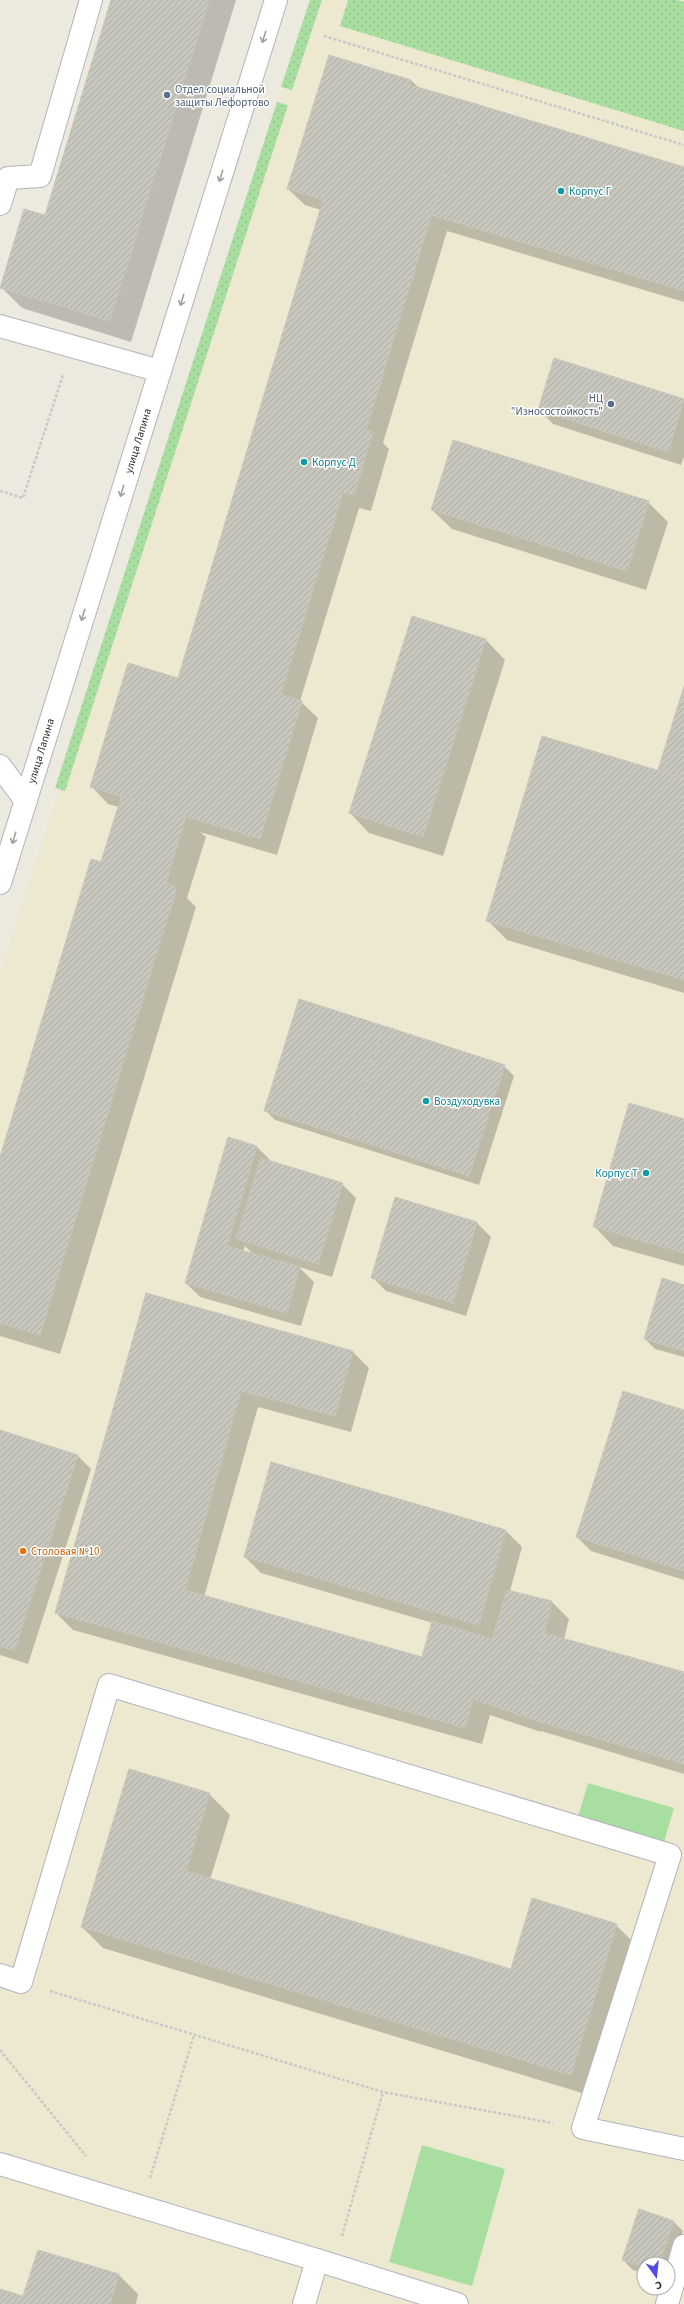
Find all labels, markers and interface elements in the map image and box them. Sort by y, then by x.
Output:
one-way arrow [260,31,267,44]
place label: Отдел социальной защиты Лефортово [175,82,270,110]
marker: Отдел социальной защиты Лефортово [162,90,172,100]
one-way arrow [217,170,224,183]
place label: Корпус Г [569,184,612,199]
marker: Корпус Г [556,186,566,196]
one-way arrow [178,294,185,307]
place label: НЦ "Износостойкость" [511,391,603,419]
marker: НЦ "Износостойкость" [606,399,616,409]
street label: улица Лапина [121,407,155,475]
place label: Корпус Д [312,455,356,470]
marker: Корпус Д [299,457,309,467]
one-way arrow [118,485,125,498]
one-way arrow [79,609,87,621]
street label: улица Лапина [24,717,58,785]
one-way arrow [10,831,17,844]
place label: Воздуходувка [434,1094,500,1109]
marker: Воздуходувка [421,1096,431,1106]
place label: Корпус Т [595,1166,638,1181]
marker: Корпус Т [641,1168,651,1178]
place label: Столовая №10 [31,1544,99,1559]
marker: Столовая №10 [18,1546,28,1556]
north arrow [636,2256,676,2296]
text: С [653,2277,663,2293]

